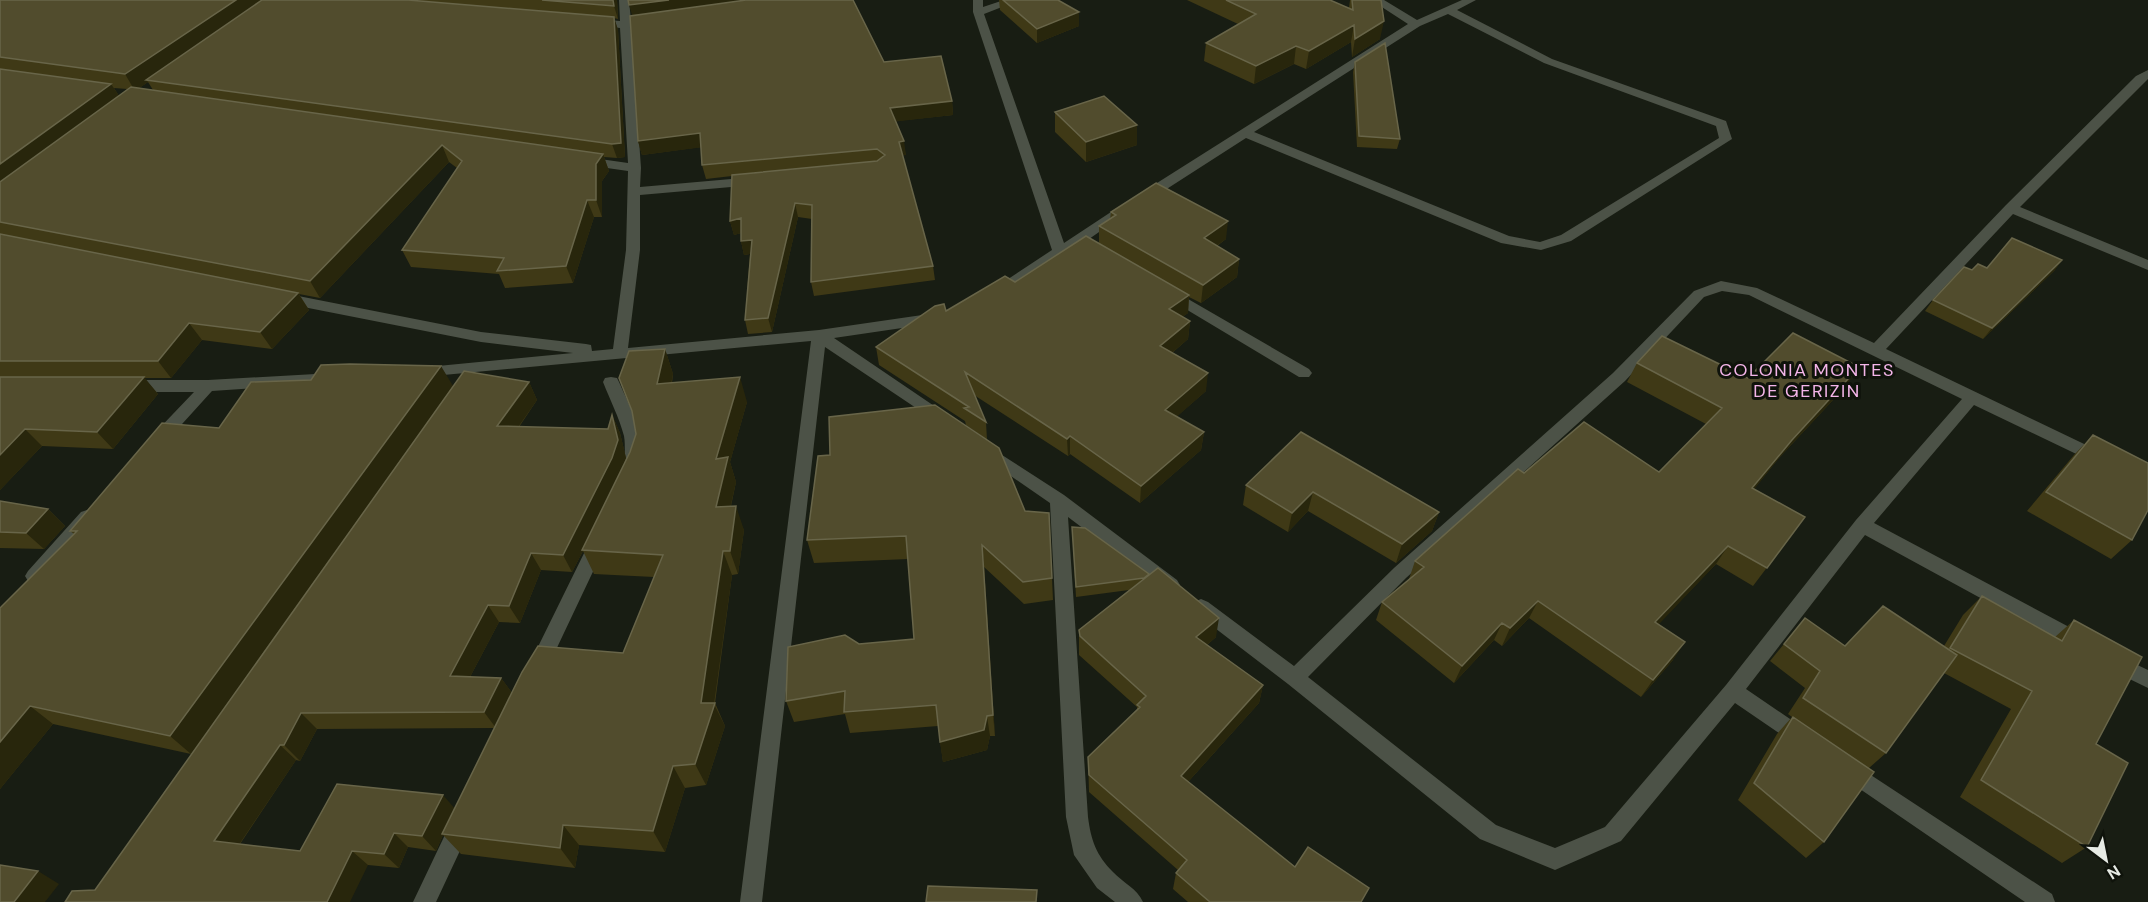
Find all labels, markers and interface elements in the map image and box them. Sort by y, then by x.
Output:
district label: COLONIA MONTES DE GERIZIN [1719,358,1895,403]
north arrow [2076,830,2136,890]
text: N [2103,860,2124,884]

